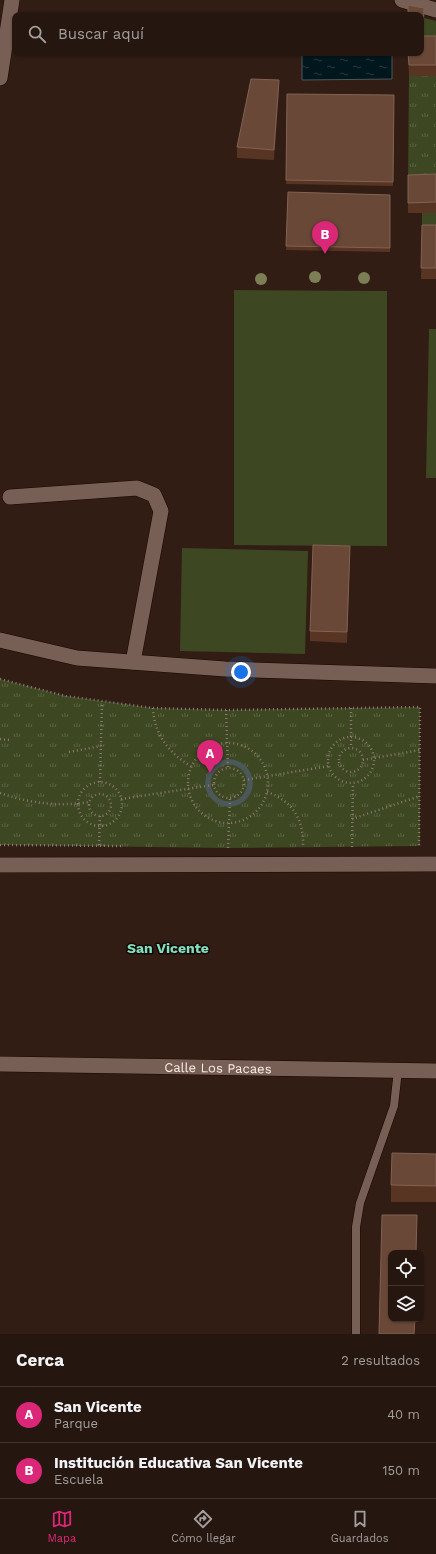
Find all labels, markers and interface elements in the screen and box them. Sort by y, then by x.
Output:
search box [12,12,424,56]
icon: search [26,23,48,45]
text: Buscar aquí [58,25,144,43]
pin: B [312,221,338,254]
your location [231,662,251,682]
pin: A [197,740,223,773]
district label: San Vicente [127,940,209,956]
street label: Calle Los Pacaes [164,1060,272,1076]
map controls [388,1250,424,1322]
button: locate [388,1250,424,1286]
button: layers [388,1286,424,1322]
text: Cerca [16,1350,64,1370]
text: 2 resultados [341,1353,420,1368]
text: San Vicente [54,1398,142,1416]
text: A [25,1407,33,1422]
text: 40 m [387,1407,420,1422]
text: Parque [54,1416,98,1431]
text: Institución Educativa San Vicente [54,1454,303,1472]
text: B [25,1463,33,1478]
text: 150 m [382,1463,420,1478]
text: Escuela [54,1472,103,1487]
tab: Mapa [47,1508,76,1545]
tab: Cómo llegar [171,1508,236,1545]
tab: Guardados [331,1508,388,1545]

